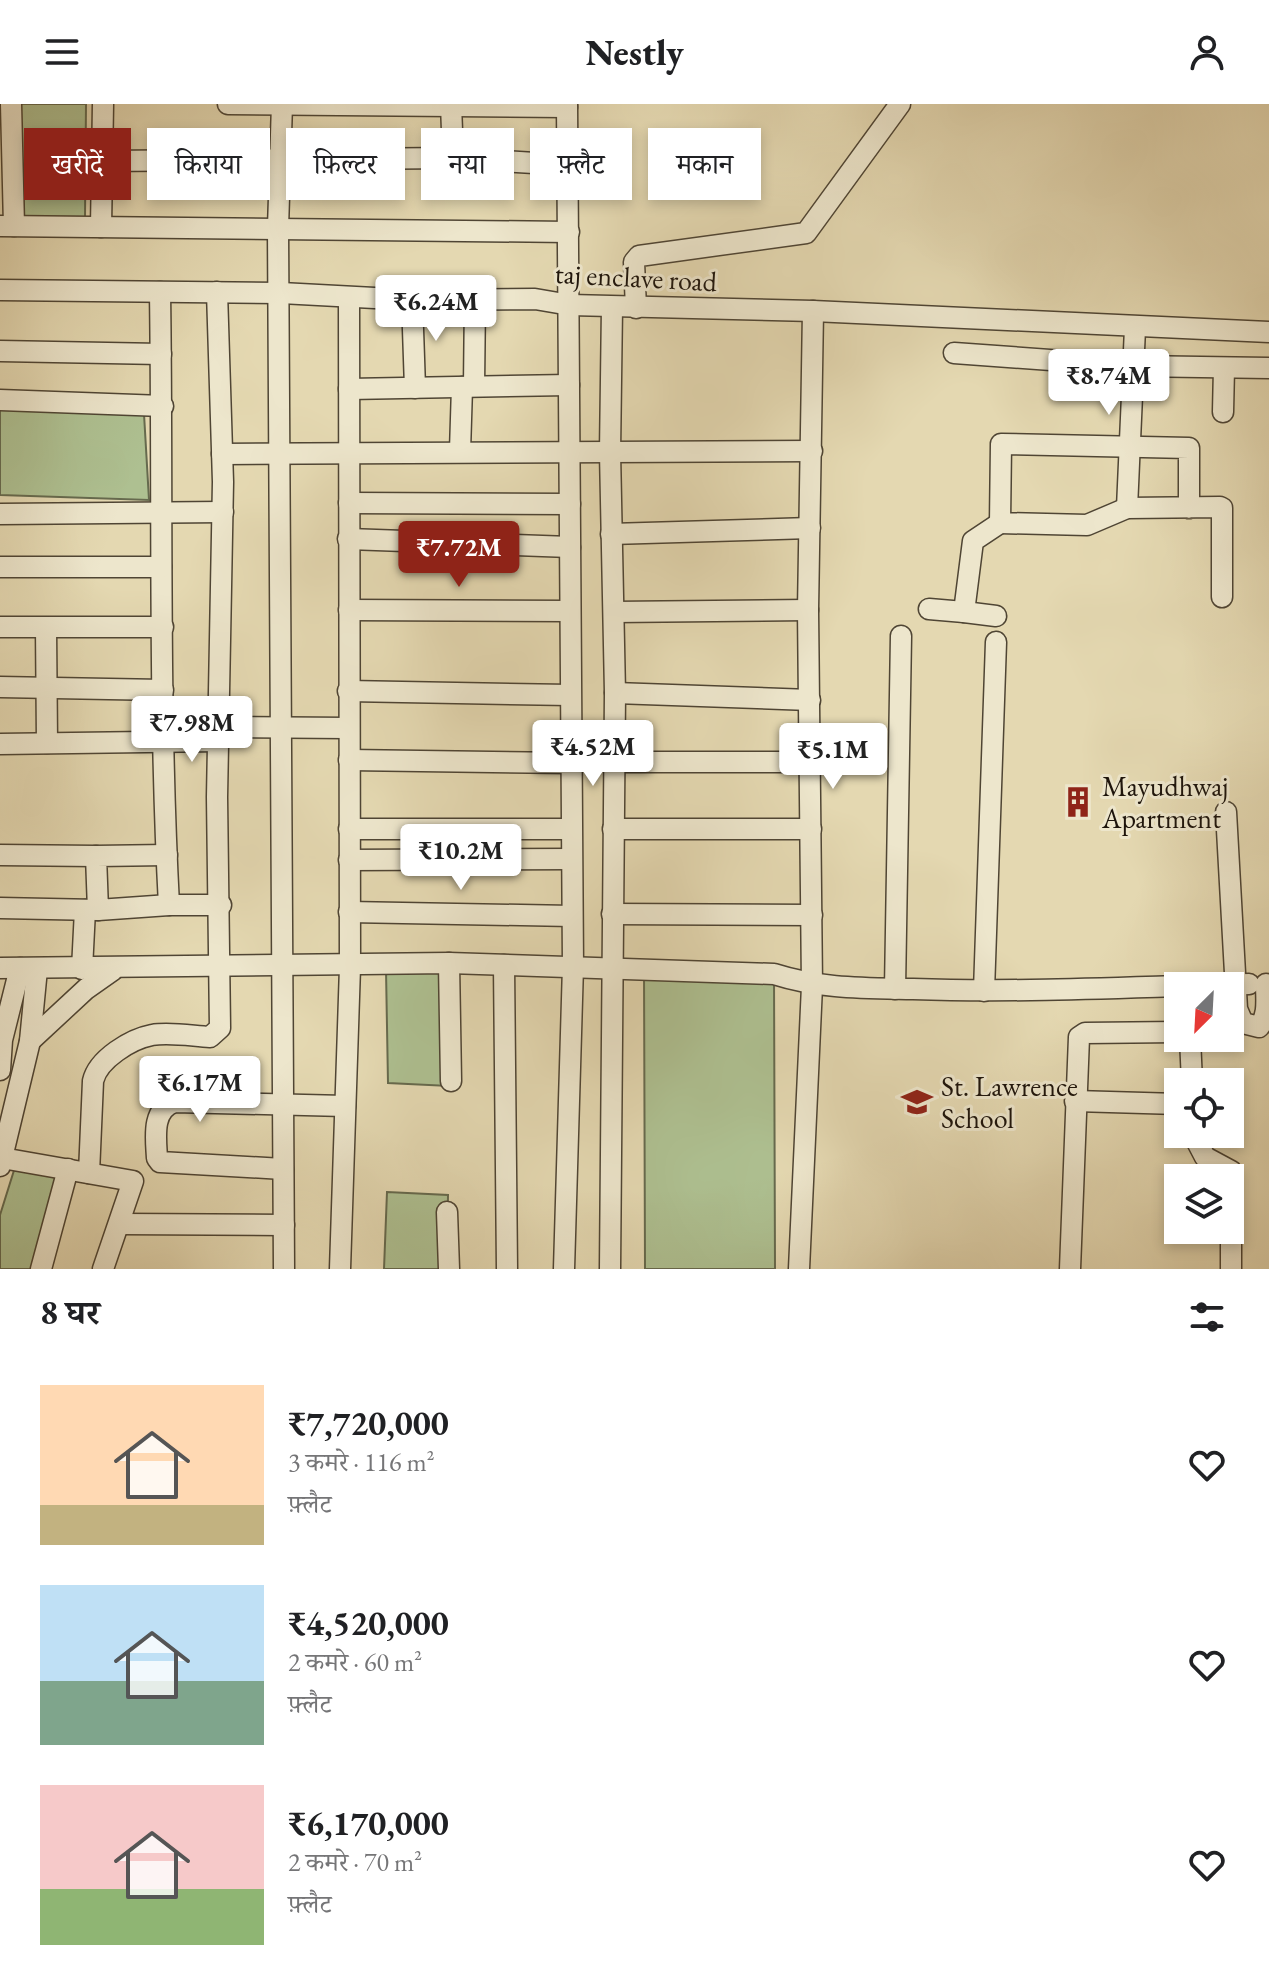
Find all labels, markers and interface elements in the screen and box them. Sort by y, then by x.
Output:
text: Nestly [585,29,684,76]
icon: menu [40,30,84,74]
icon: person [1185,30,1229,74]
chip: खरीदें [24,128,131,200]
chip: किराया [147,128,270,200]
chip: फ़िल्टर [286,128,405,200]
chip: नया [421,128,514,200]
chip: फ़्लैट [530,128,632,200]
chip: मकान [648,128,761,200]
street label: taj enclave road [554,255,719,299]
pin: ₹6.24M [371,275,501,343]
text: ₹6.24M [393,284,479,318]
pin: ₹8.74M [1044,349,1174,417]
text: ₹8.74M [1066,358,1152,392]
pin: ₹7.72M [394,521,524,589]
text: ₹7.72M [416,530,502,564]
pin: ₹7.98M [127,696,257,764]
text: ₹7.98M [149,705,235,739]
pin: ₹4.52M [528,720,658,788]
pin: ₹5.1M [777,723,889,791]
text: ₹4.52M [550,729,636,763]
text: ₹5.1M [797,732,869,766]
place label: Mayudhwaj Apartment [1101,768,1228,836]
building icon: Mayudhwaj Apartment [1061,785,1095,819]
pin: ₹10.2M [396,824,526,892]
text: ₹10.2M [418,833,504,867]
north arrow [1164,972,1244,1052]
map controls [1164,972,1244,1244]
pin: ₹6.17M [135,1056,265,1124]
text: ₹6.17M [157,1065,243,1099]
place label: St. Lawrence School [941,1068,1078,1136]
button: locate [1164,1068,1244,1148]
school or university icon: St. Lawrence School [900,1085,934,1119]
button: layers [1164,1164,1244,1244]
text: 8 घर [40,1290,100,1334]
icon: filters [1185,1295,1229,1339]
text: ₹7,720,000 [288,1401,449,1445]
icon: home [104,1417,200,1513]
icon: heart [1185,1443,1229,1487]
text: 3 कमरे · 116 m² [288,1445,435,1479]
text: फ़्लैट [288,1487,331,1521]
text: ₹4,520,000 [288,1601,449,1645]
icon: home [104,1617,200,1713]
icon: heart [1185,1643,1229,1687]
text: 2 कमरे · 60 m² [288,1645,422,1679]
text: फ़्लैट [288,1687,331,1721]
text: ₹6,170,000 [288,1801,449,1845]
icon: home [104,1817,200,1913]
icon: heart [1185,1843,1229,1887]
text: 2 कमरे · 70 m² [288,1845,422,1879]
text: फ़्लैट [288,1887,331,1921]

